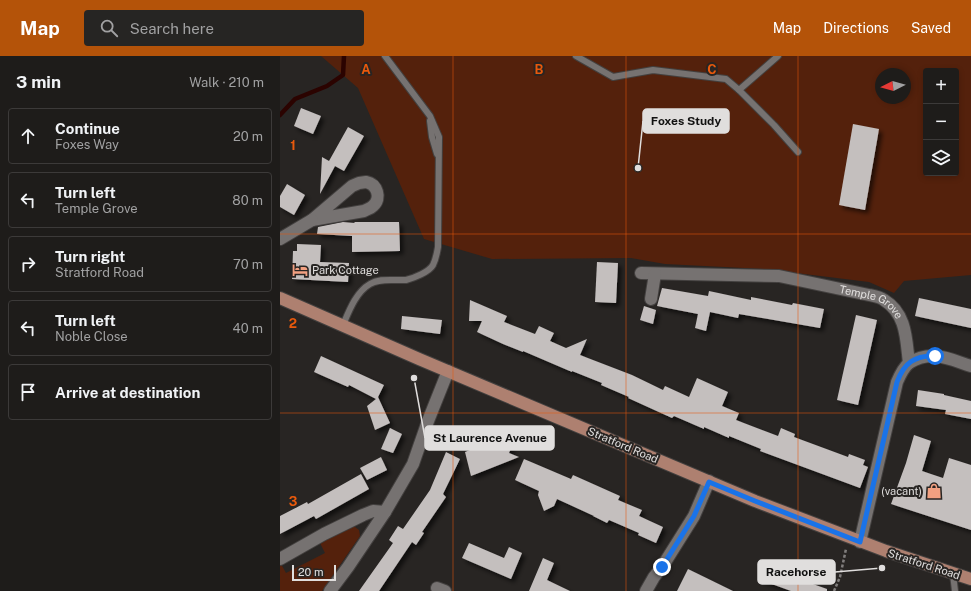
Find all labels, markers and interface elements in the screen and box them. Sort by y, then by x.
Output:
search box [84,10,364,46]
text: Map [20,17,60,39]
icon: search [98,17,120,39]
text: Search here [130,20,214,37]
text: Map [773,20,801,36]
text: Directions [823,20,889,36]
text: Saved [911,20,951,36]
text: A [361,62,371,77]
text: B [535,62,544,77]
text: C [707,62,717,77]
north arrow [875,68,911,104]
map controls [923,68,959,176]
button: + [923,68,959,104]
text: 3 min [16,72,61,92]
text: Walk · 210 m [189,75,264,90]
button: − [923,104,959,140]
callout: Foxes Study [643,109,729,133]
text: Foxes Study [651,114,721,128]
text: Continue [55,120,120,137]
icon: ahead [17,125,39,147]
text: 20 m [233,129,263,144]
text: Foxes Way [55,137,119,152]
text: 1 [290,138,296,153]
button: layers [923,140,959,176]
text: Turn left [55,184,116,201]
icon: left [17,189,39,211]
text: 80 m [232,193,263,208]
text: Temple Grove [55,201,138,216]
text: Turn right [55,248,125,265]
icon: right [17,253,39,275]
text: 70 m [233,257,263,272]
hotel icon: Park Cottage [291,261,309,279]
place label: Park Cottage [312,264,379,276]
text: Stratford Road [55,265,144,280]
street label: Temple Grove [838,283,905,321]
text: Turn left [55,312,116,329]
text: 2 [289,316,297,331]
icon: left [17,317,39,339]
text: 40 m [232,321,263,336]
text: Noble Close [55,329,128,344]
route start [926,347,944,365]
icon: arrive [17,381,39,403]
text: Arrive at destination [55,384,200,401]
street label: Stratford Road [586,425,660,465]
callout: St Laurence Avenue [425,426,554,450]
text: St Laurence Avenue [433,431,547,445]
shop icon: (vacant) [925,482,943,500]
place label: (vacant) [881,485,922,497]
text: 3 [289,494,298,509]
street label: Stratford Road [886,547,962,581]
route end [653,558,671,576]
callout: Racehorse [758,560,835,584]
scale bar [292,563,336,582]
text: Racehorse [766,565,826,579]
text: 20 m [298,566,323,578]

